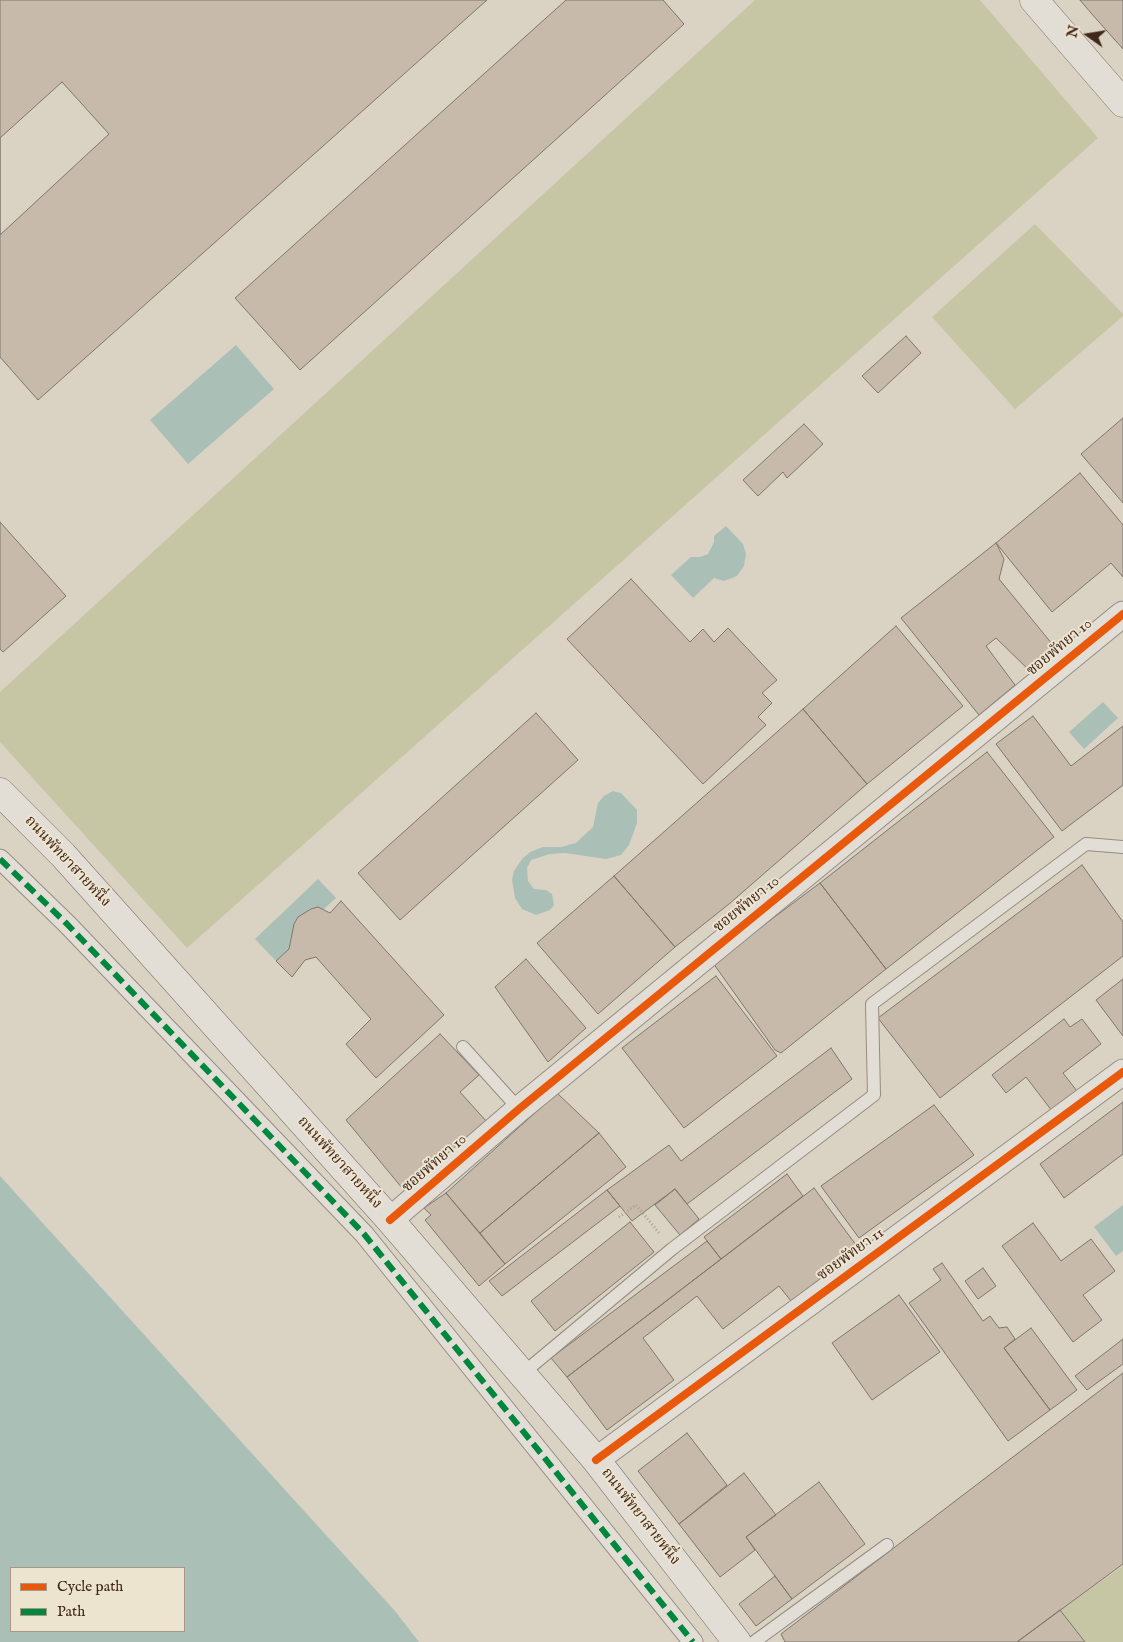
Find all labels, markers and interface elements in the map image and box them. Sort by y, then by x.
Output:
north arrow [1063,10,1113,60]
text: N [1063,24,1084,40]
street label: ซอยพัทยา 10 [1024,615,1096,681]
street label: ถนนพัทยาสายหนึ่ง [20,813,114,911]
street label: ซอยพัทยา 10 [710,873,784,937]
street label: ถนนพัทยาสายหนึ่ง [293,1113,385,1213]
street label: ซอยพัทยา 10 [399,1131,471,1197]
street label: ซอยพัทยา 11 [814,1225,888,1285]
street label: ถนนพัทยาสายหนึ่ง [597,1465,683,1569]
legend [10,1567,185,1632]
text: Cycle path [57,1577,123,1596]
text: Path [57,1602,85,1621]

